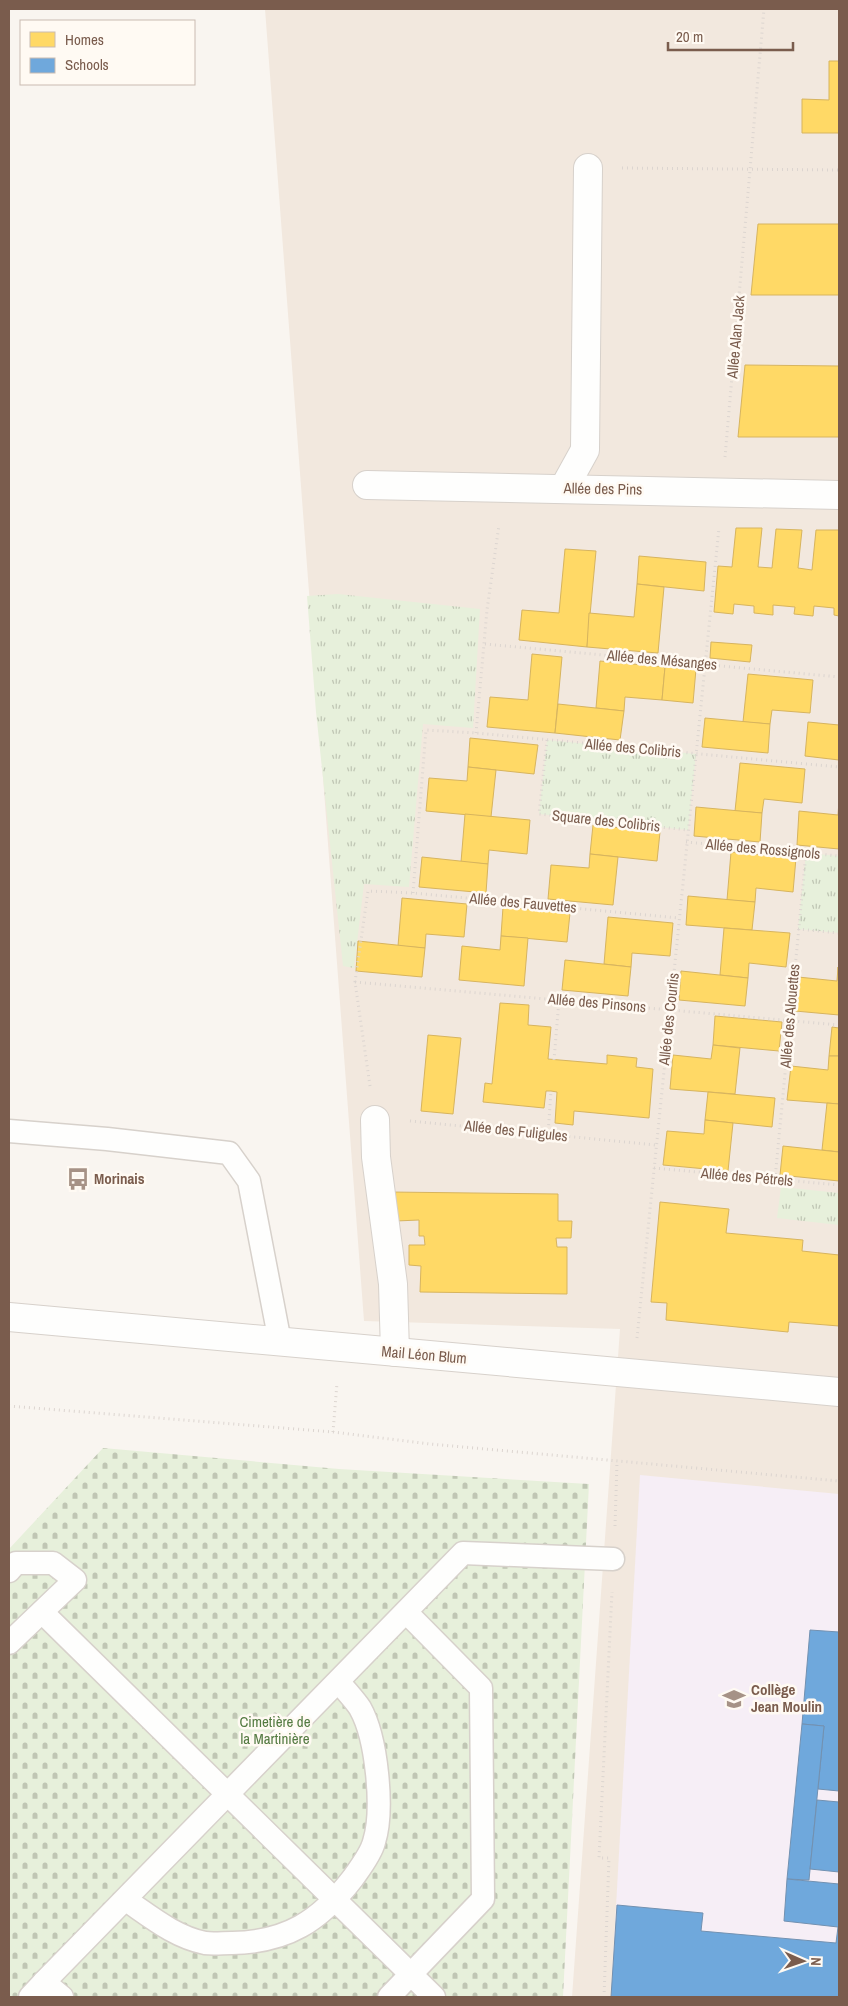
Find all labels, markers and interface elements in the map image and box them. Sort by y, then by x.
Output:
legend [20,20,195,85]
scale bar [668,20,793,52]
text: 20 m [676,26,703,47]
text: Homes [65,29,104,50]
text: Schools [65,54,109,75]
street label: Allée Alan Jack [721,294,750,380]
street label: Allée des Pins [563,477,643,500]
street label: Allée des Mésanges [605,644,718,675]
street label: Allée des Colibris [583,733,682,762]
street label: Square des Colibris [551,804,661,837]
street label: Allée des Rossignols [704,833,821,864]
street label: Allée des Fauvettes [468,887,577,918]
street label: Allée des Alouettes [774,963,805,1070]
street label: Allée des Courlis [653,972,684,1067]
street label: Allée des Pinsons [546,988,647,1017]
street label: Allée des Fuligules [462,1115,569,1146]
street label: Allée des Pétrels [699,1162,794,1191]
bus stop icon: Morinais [65,1166,91,1192]
place label: Morinais [94,1168,145,1189]
street label: Mail Léon Blum [381,1340,468,1369]
place label: Collège Jean Moulin [751,1679,822,1717]
school or university icon: Collège Jean Moulin [721,1686,747,1712]
park label: Cimetière de la Martinière [239,1711,311,1749]
north arrow [778,1936,828,1986]
text: N [807,1957,825,1966]

